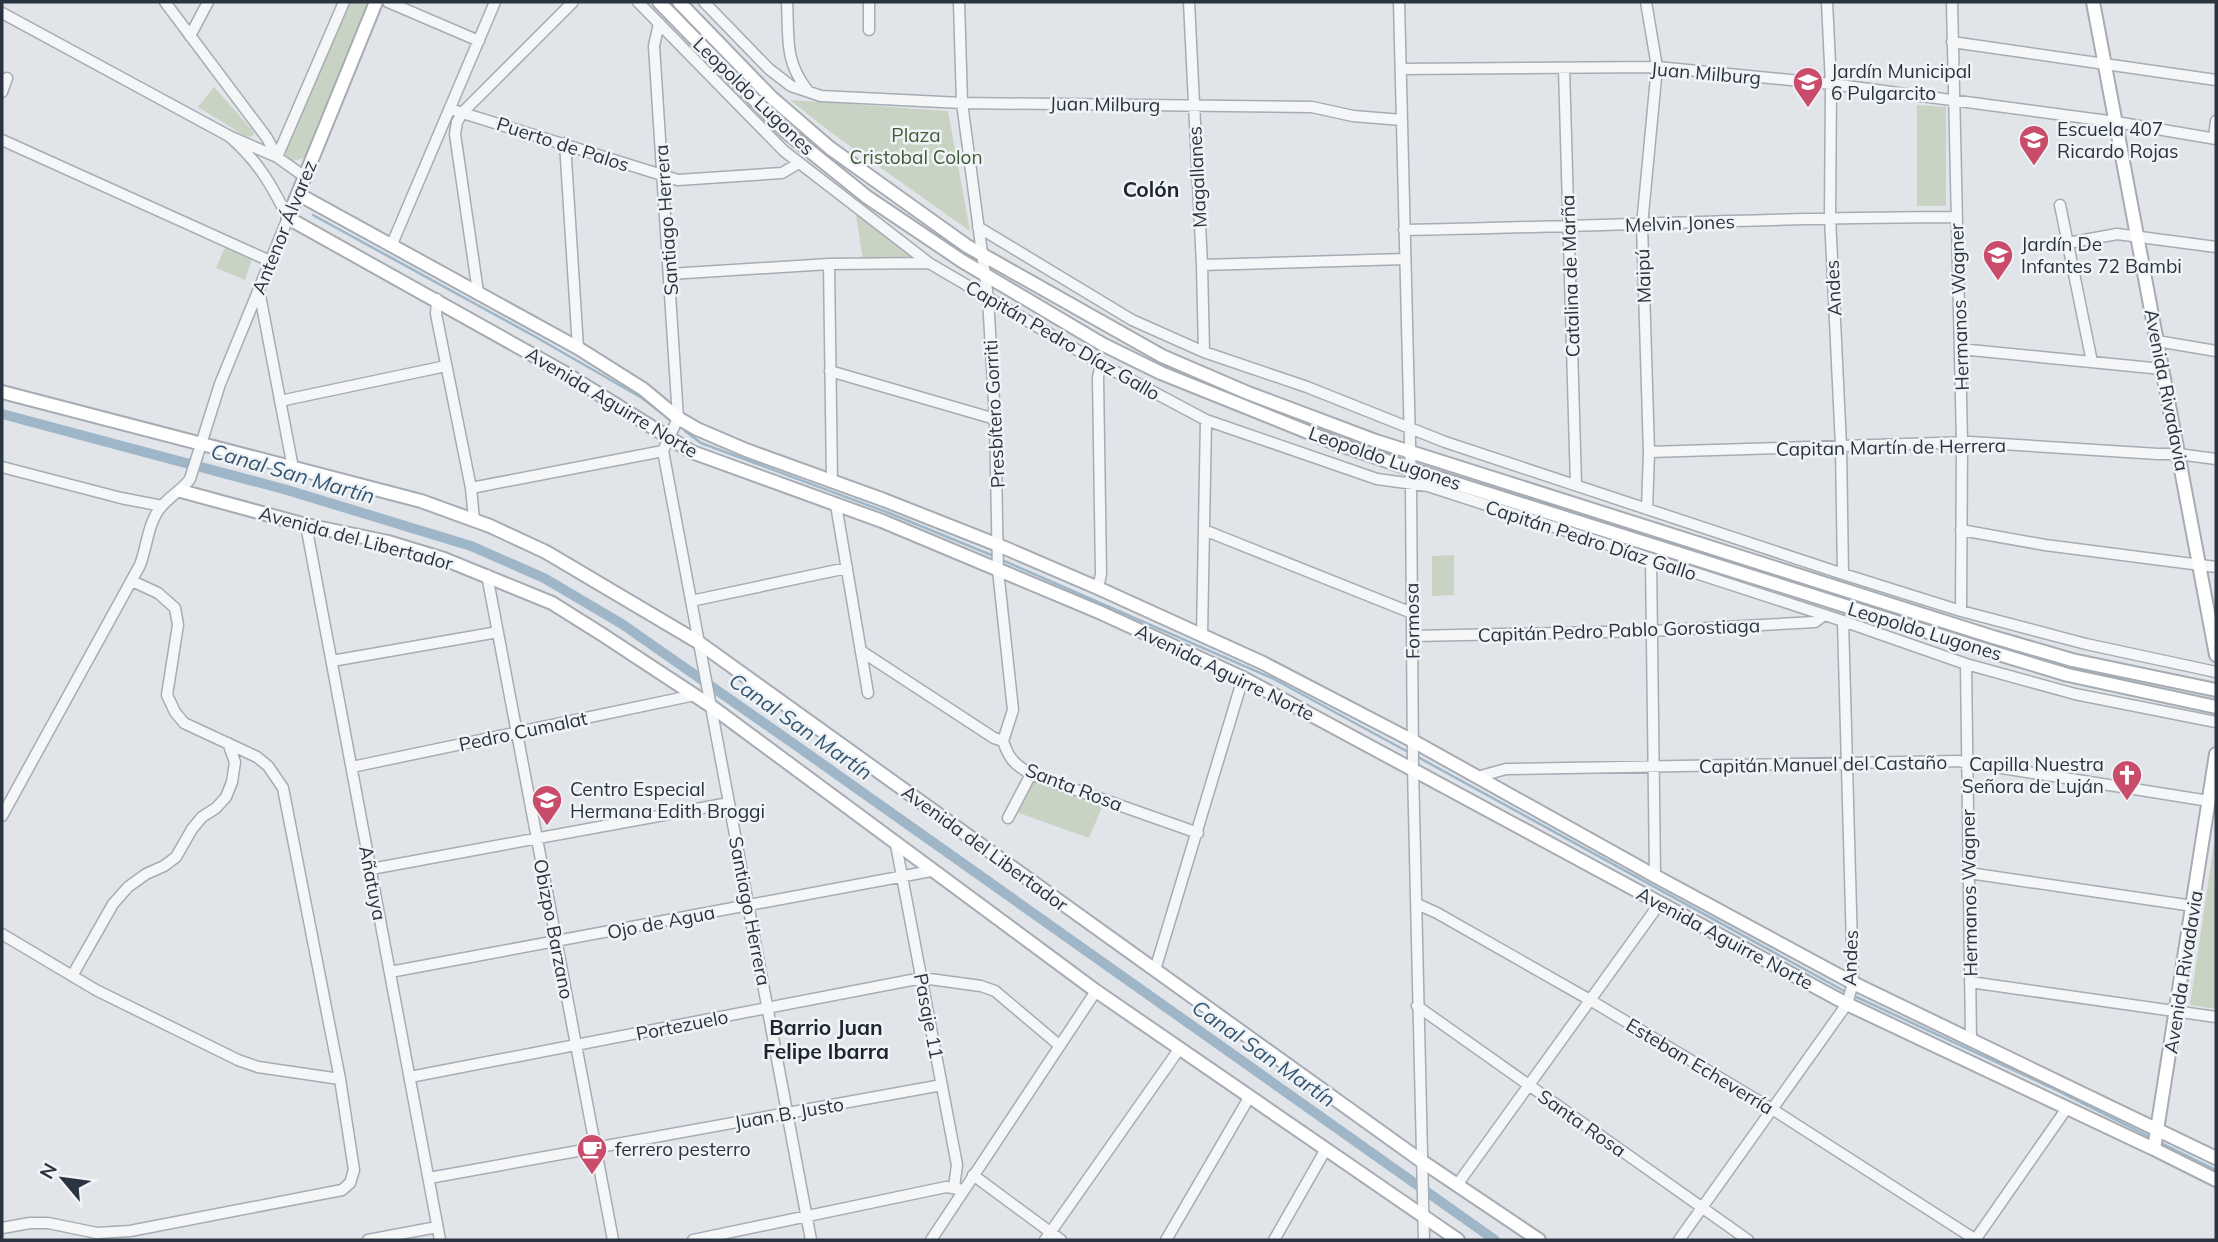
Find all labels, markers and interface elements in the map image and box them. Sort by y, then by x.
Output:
street label: Leopoldo Lugones [688,32,820,160]
street label: Juan Milburg [1650,56,1762,90]
place label: Jardín Municipal 6 Pulgarcito [1831,59,1972,105]
school or university icon: Jardín Municipal 6 Pulgarcito [1791,65,1825,109]
street label: Juan Milburg [1049,91,1161,117]
street label: Puerto de Palos [494,111,632,177]
place label: Escuela 407 Ricardo Rojas [2057,117,2179,163]
park label: Plaza Cristobal Colon [849,123,983,169]
school or university icon: Escuela 407 Ricardo Rojas [2017,123,2051,167]
street label: Magallanes [1182,125,1212,229]
street label: Santiago Herrera [649,144,683,296]
street label: Antenor Álvarez [246,156,322,298]
district label: Colón [1123,176,1179,202]
street label: Catalina de Marña [1555,194,1585,358]
street label: Melvin Jones [1625,209,1735,237]
street label: Hermanos Wagner [1944,223,1974,391]
place label: Jardín De Infantes 72 Bambi [2021,232,2182,278]
school or university icon: Jardín De Infantes 72 Bambi [1981,238,2015,282]
street label: Maipú [1630,248,1656,304]
street label: Andes [1820,259,1846,317]
street label: Capitán Pedro Díaz Gallo [962,274,1164,406]
street label: Avenida Rivadavia [2139,307,2195,473]
street label: Presbítero Gorriti [978,339,1010,489]
street label: Avenida Aguirre Norte [522,341,702,463]
street label: Leopoldo Lugones [1306,421,1464,495]
street label: Capitan Martín de Herrera [1776,433,2006,461]
water label: Canal San Martín [208,437,378,509]
street label: Capitán Pedro Díaz Gallo [1482,495,1700,585]
street label: Avenida del Libertador [256,501,456,575]
street label: Formosa [1399,583,1425,659]
street label: Leopoldo Lugones [1845,596,2005,666]
street label: Capitán Pedro Pablo Gorostiaga [1477,613,1761,647]
street label: Avenida Aguirre Norte [1132,618,1318,726]
water label: Canal San Martín [724,667,878,785]
street label: Pedro Cumalat [457,706,590,756]
street label: Capitán Manuel del Castaño [1699,750,1947,778]
place label: Capilla Nuestra Señora de Luján [1962,752,2104,798]
street label: Santa Rosa [1022,758,1126,816]
church icon: Capilla Nuestra Señora de Luján [2110,758,2144,802]
place label: Centro Especial Hermana Edith Broggi [570,777,765,823]
street label: Avenida del Libertador [897,780,1073,916]
school or university icon: Centro Especial Hermana Edith Broggi [530,783,564,827]
street label: Hermanos Wagner [1956,809,1982,977]
street label: Santiago Herrera [724,834,776,988]
street label: Añatuya [354,844,392,922]
street label: Obizpo Barzano [529,857,579,1001]
street label: Avenida Aguirre Norte [1633,881,1817,995]
street label: Avenida Rivadavia [2158,889,2208,1055]
street label: Ojo de Agua [605,900,717,944]
street label: Andes [1837,929,1863,987]
street label: Pasaje 11 [909,971,949,1061]
water label: Canal San Martín [1187,994,1341,1112]
street label: Portezuelo [634,1004,730,1046]
street label: Esteban Echeverría [1622,1012,1778,1120]
district label: Barrio Juan Felipe Ibarra [763,1014,889,1064]
street label: Santa Rosa [1533,1084,1631,1162]
street label: Juan B. Justo [732,1092,846,1134]
cafe icon: ferrero pesterro [575,1132,609,1176]
place label: ferrero pesterro [615,1137,751,1161]
north arrow [28,1144,98,1214]
text: N [34,1159,62,1183]

